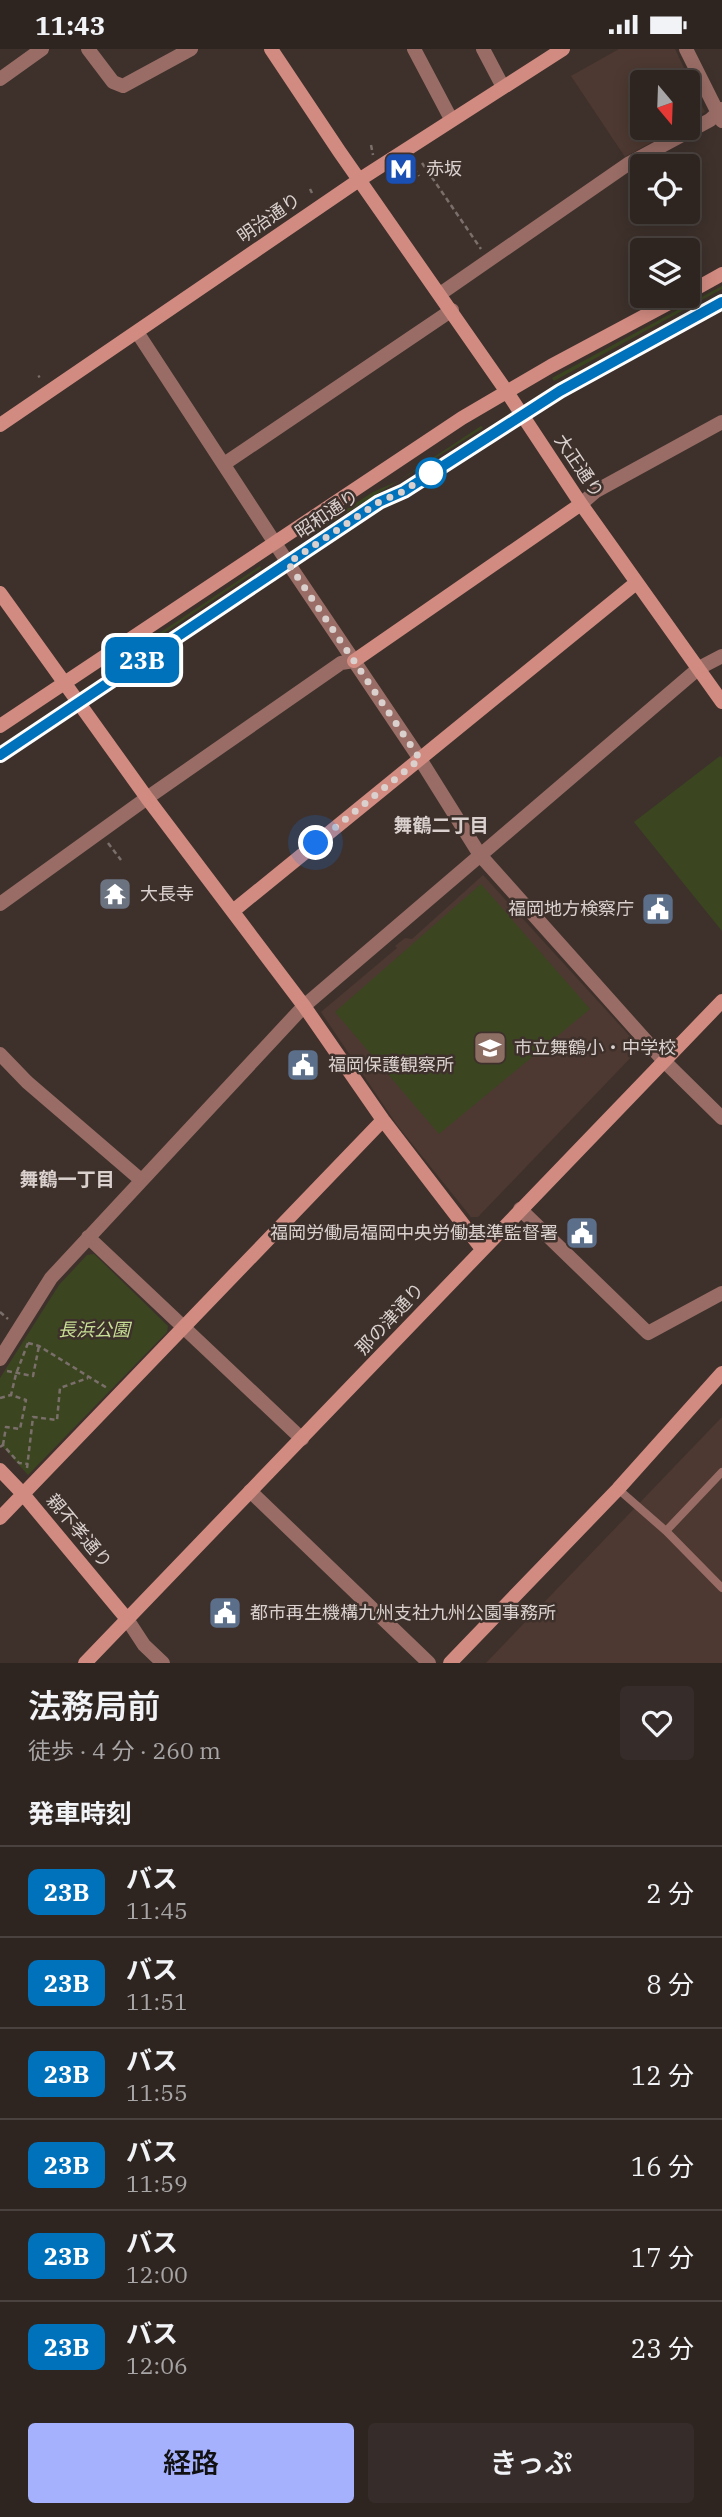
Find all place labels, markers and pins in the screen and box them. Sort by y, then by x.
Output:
metro station icon: 赤坂 [382,150,420,188]
place label: 赤坂 [426,157,462,180]
unlabelled marker [416,458,446,488]
temple icon: 大長寺 [96,875,134,913]
place label: 大長寺 [140,882,194,905]
public building icon: 福岡地方検察庁 [639,890,677,928]
place label: 福岡地方検察庁 [508,897,634,920]
school or university icon: 市立舞鶴小・中学校 [471,1029,509,1067]
place label: 市立舞鶴小・中学校 [514,1036,676,1059]
public building icon: 福岡保護観察所 [284,1046,322,1084]
place label: 福岡保護観察所 [328,1053,454,1076]
public building icon: 福岡労働局福岡中央労働基準監督署 [563,1214,601,1252]
place label: 福岡労働局福岡中央労働基準監督署 [270,1221,558,1244]
public building icon: 都市再生機構九州支社九州公園事務所 [206,1594,244,1632]
place label: 都市再生機構九州支社九州公園事務所 [250,1601,556,1624]

